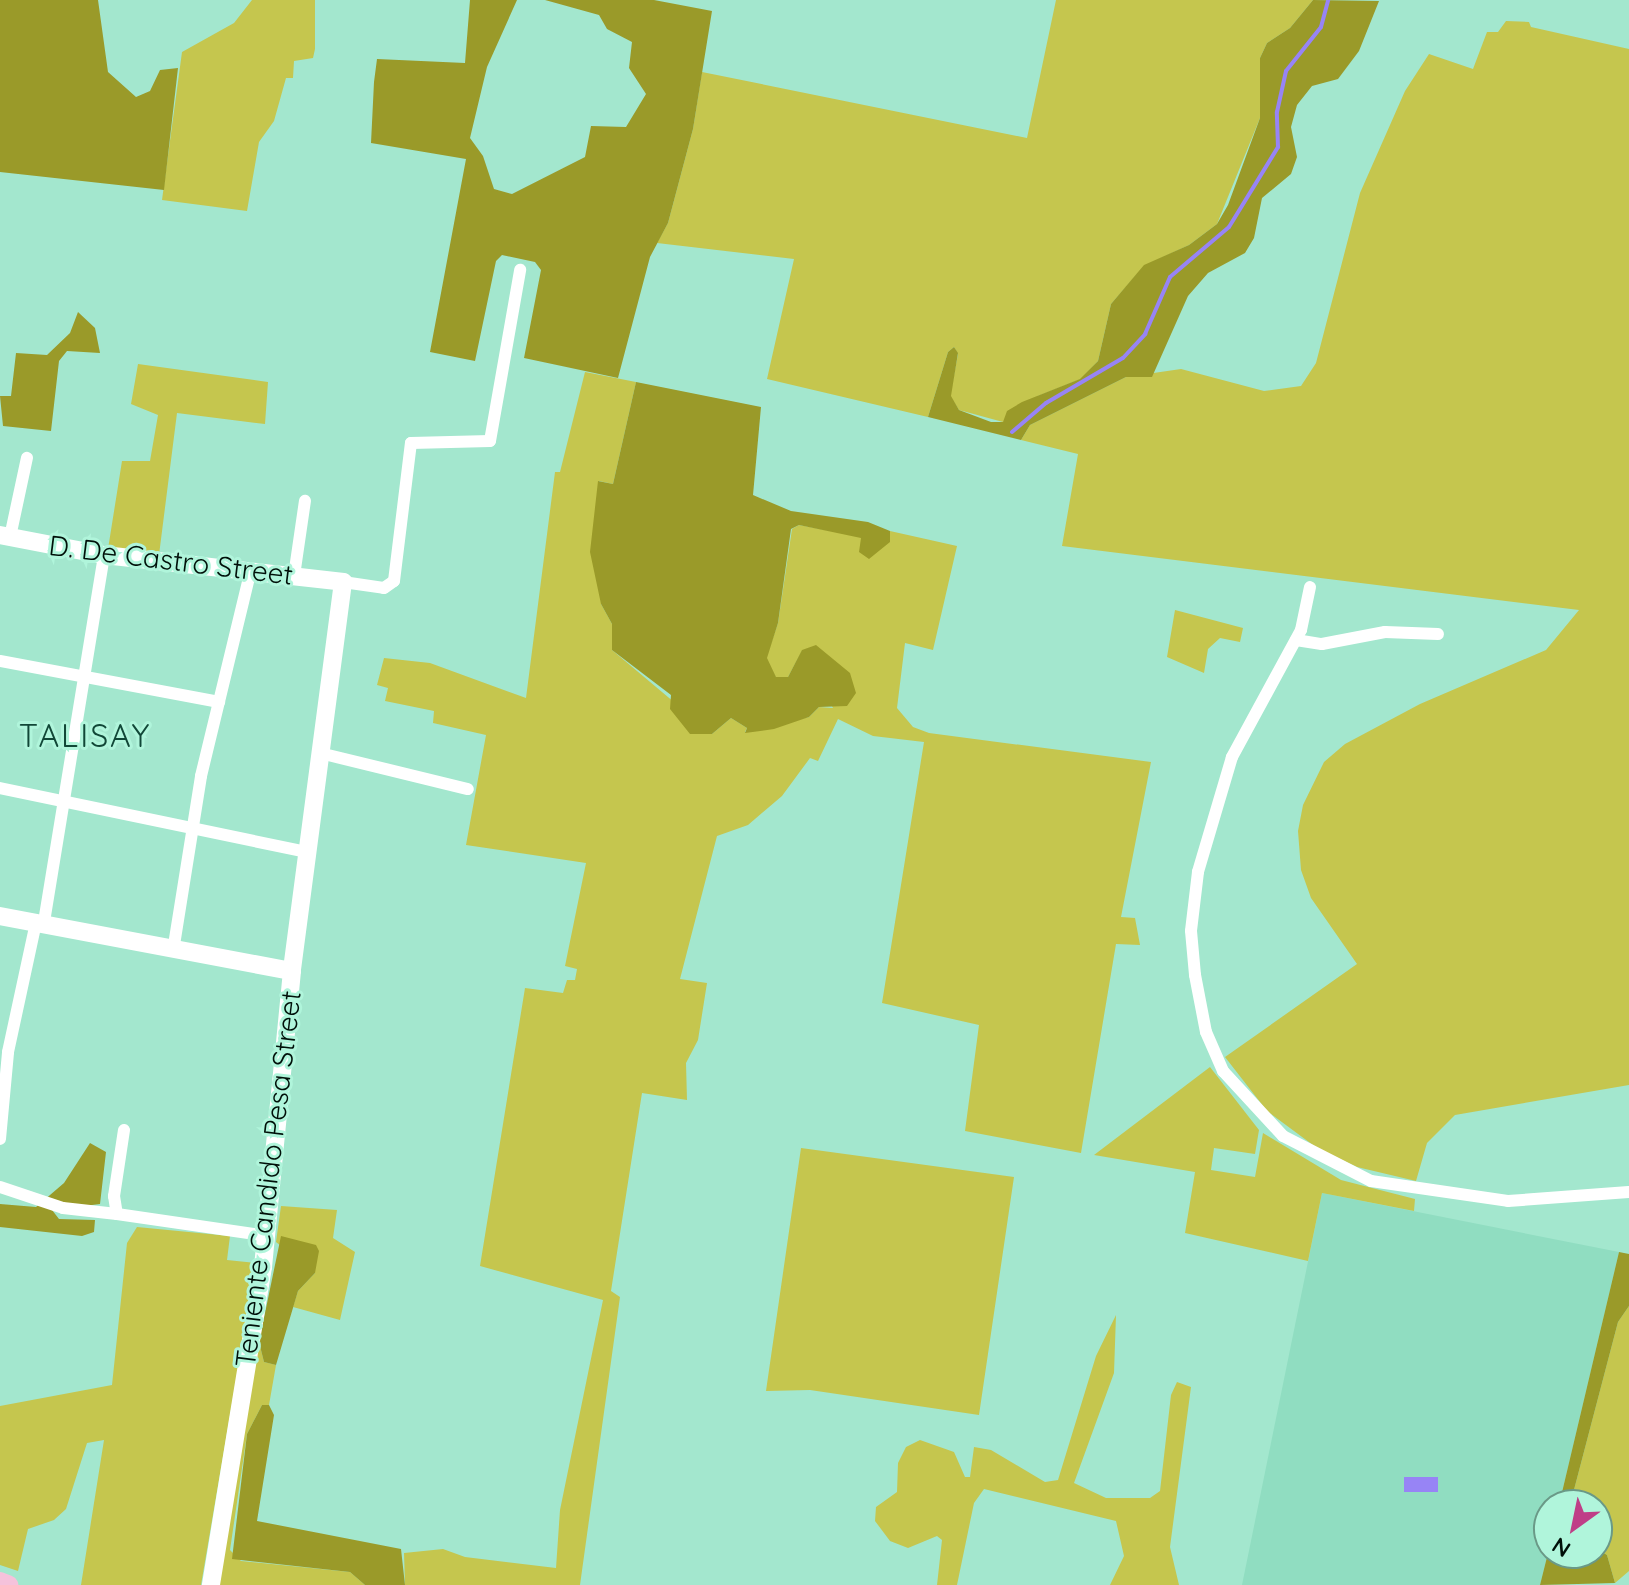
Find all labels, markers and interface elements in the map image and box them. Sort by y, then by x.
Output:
street label: D. De Castro Street [47,528,295,592]
district label: TALISAY [19,716,151,754]
street label: Teniente Candido Pesa Street [228,989,308,1369]
north arrow [1533,1489,1613,1569]
text: N [1547,1531,1575,1564]

